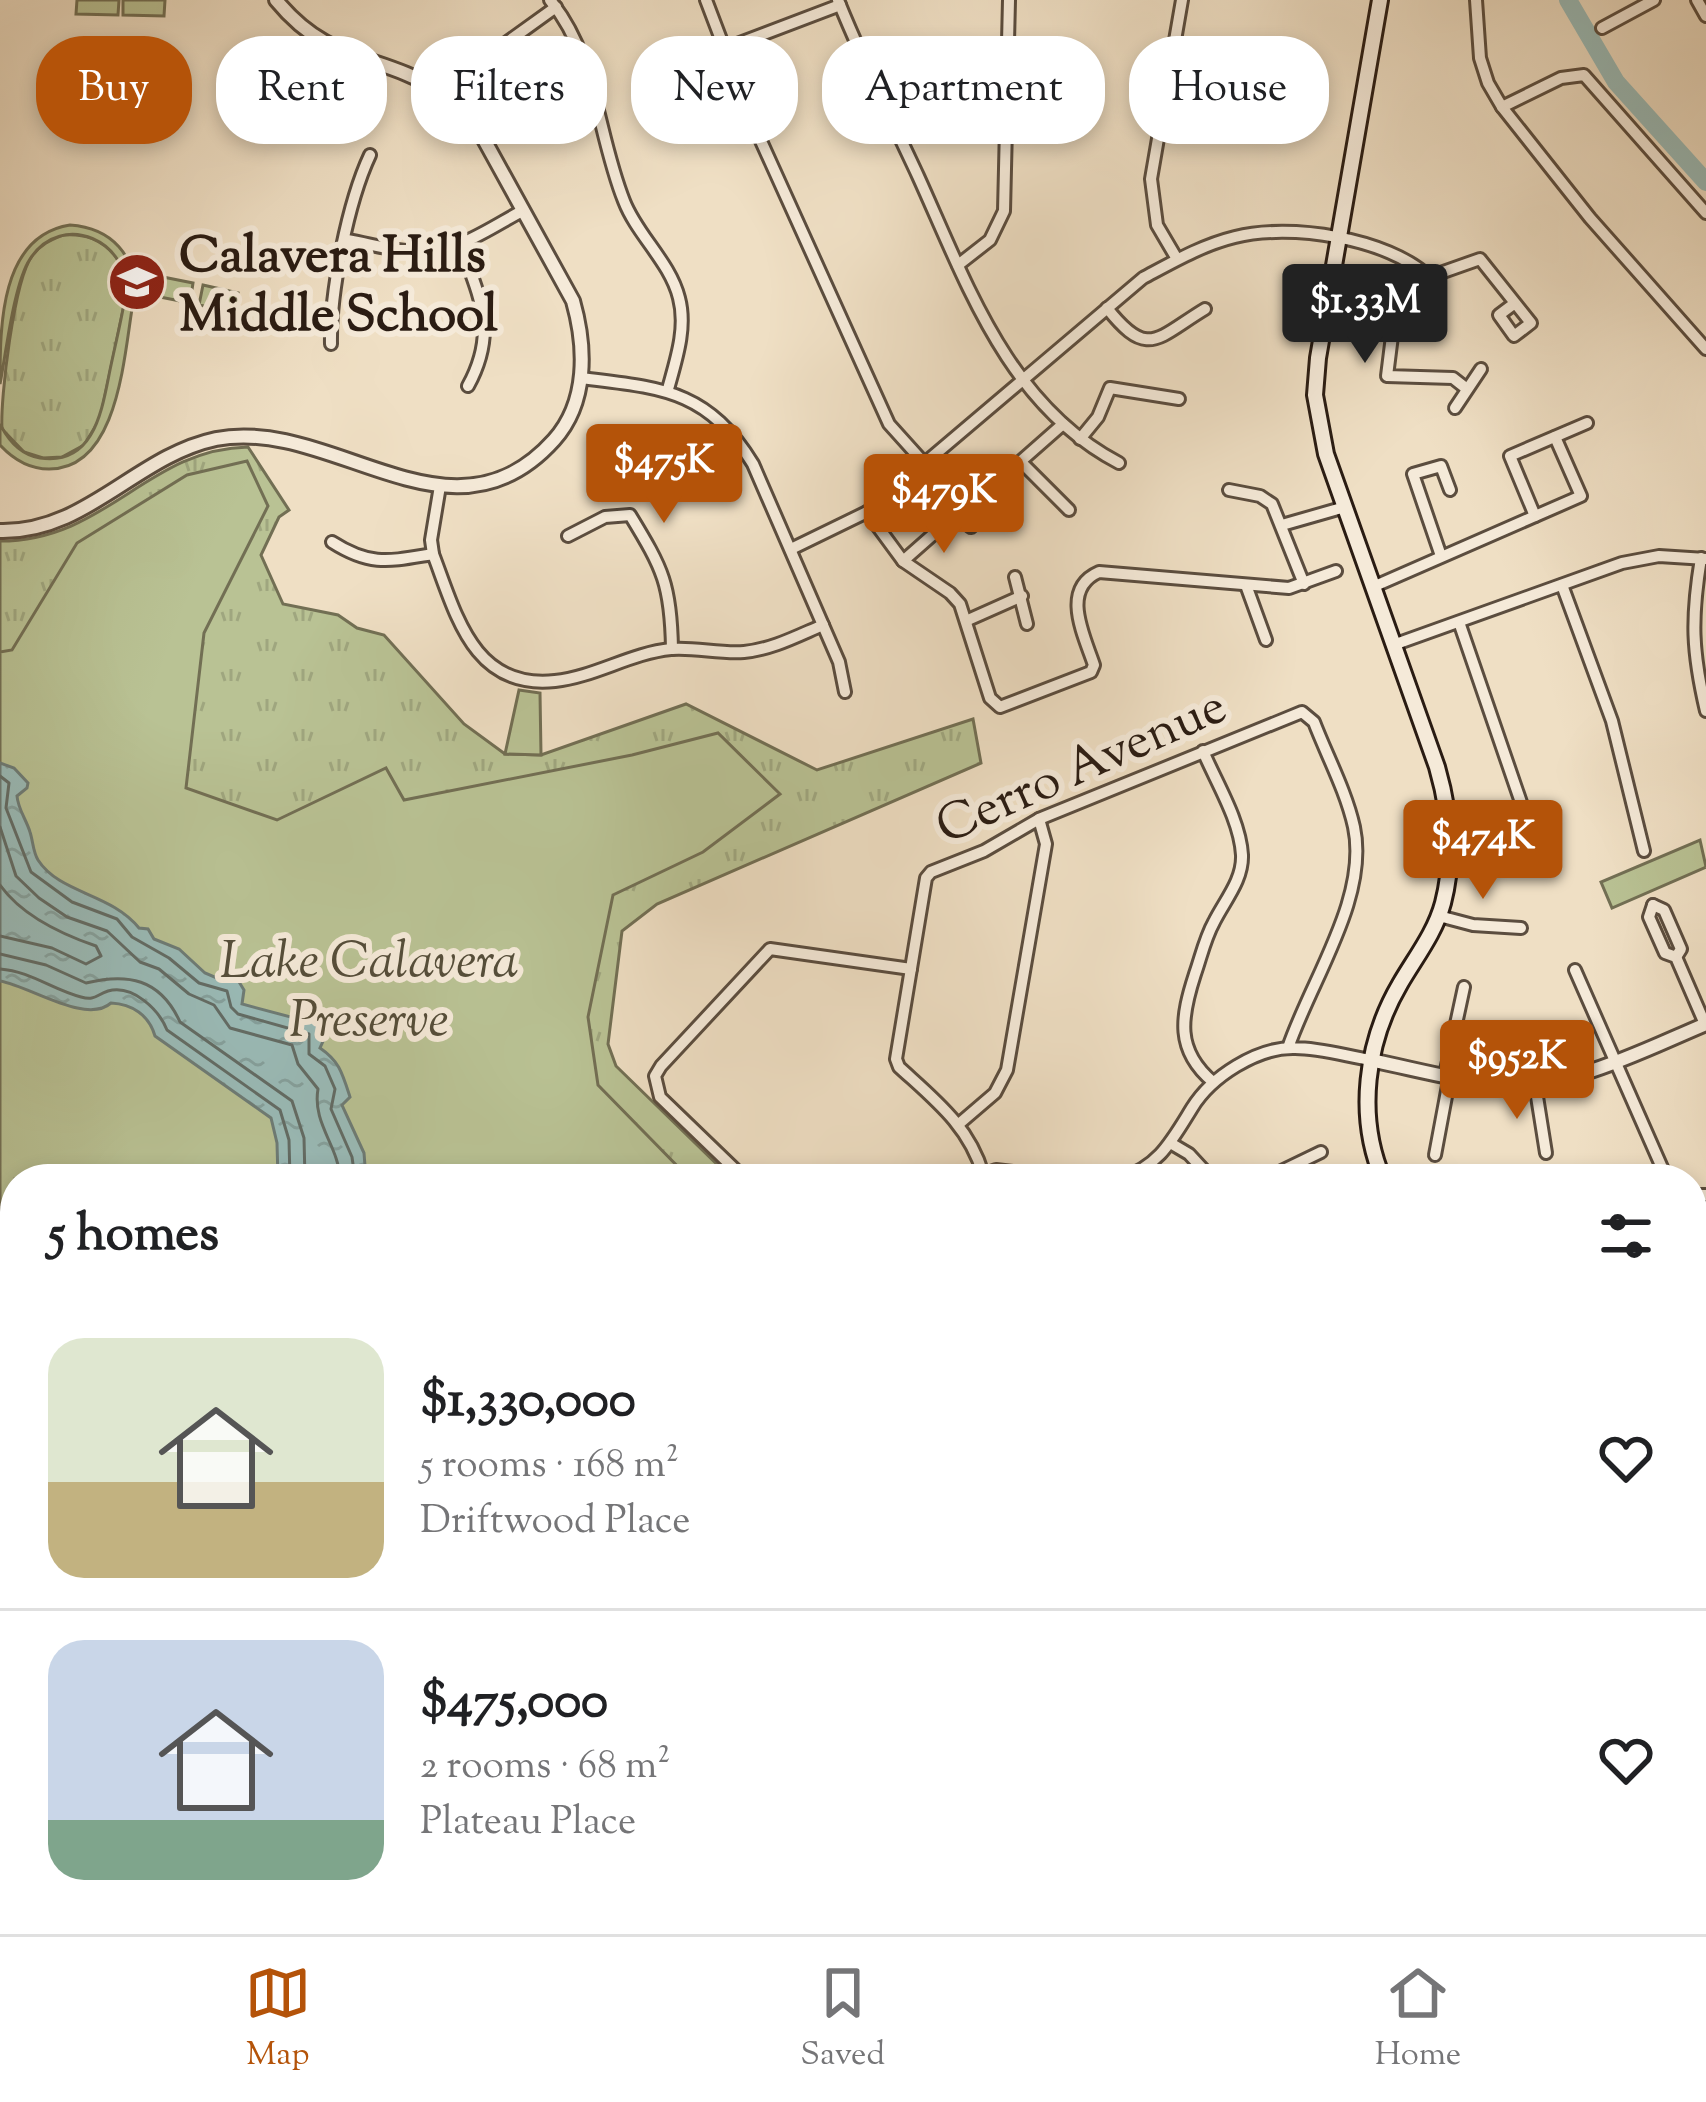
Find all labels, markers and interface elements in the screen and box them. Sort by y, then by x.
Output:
chip: Buy [36,36,192,144]
chip: Rent [216,36,387,144]
chip: Filters [411,36,607,144]
chip: New [631,36,798,144]
chip: Apartment [822,36,1105,144]
chip: House [1129,36,1329,144]
place label: Calavera Hills Middle School [179,222,499,354]
school or university icon: Calavera Hills Middle School [106,251,168,313]
pin: $1.33M [1267,264,1463,366]
text: $1.33M [1309,275,1421,331]
pin: $475K [580,424,748,526]
text: $475K [613,435,715,491]
pin: $479K [860,454,1028,556]
text: $479K [891,465,997,521]
street label: Cerro Avenue [925,672,1239,866]
pin: $474K [1399,800,1567,902]
text: $474K [1430,811,1536,867]
park label: Lake Calavera Preserve [220,927,518,1059]
pin: $952K [1433,1020,1601,1122]
text: $952K [1467,1031,1567,1087]
text: 5 homes [48,1200,219,1273]
icon: filters [1593,1203,1659,1269]
text: $1,330,000 [420,1366,636,1439]
icon: home [144,1386,288,1530]
icon: heart [1593,1425,1659,1491]
text: 5 rooms · 168 m² [420,1439,679,1495]
text: Driftwood Place [420,1495,691,1551]
text: $475,000 [420,1667,608,1740]
icon: home [144,1688,288,1832]
icon: heart [1593,1727,1659,1793]
text: 2 rooms · 68 m² [420,1740,670,1796]
text: Plateau Place [420,1796,636,1852]
tab: Map [245,1960,311,2080]
tab: Saved [800,1960,885,2080]
tab: Home [1375,1960,1461,2080]

